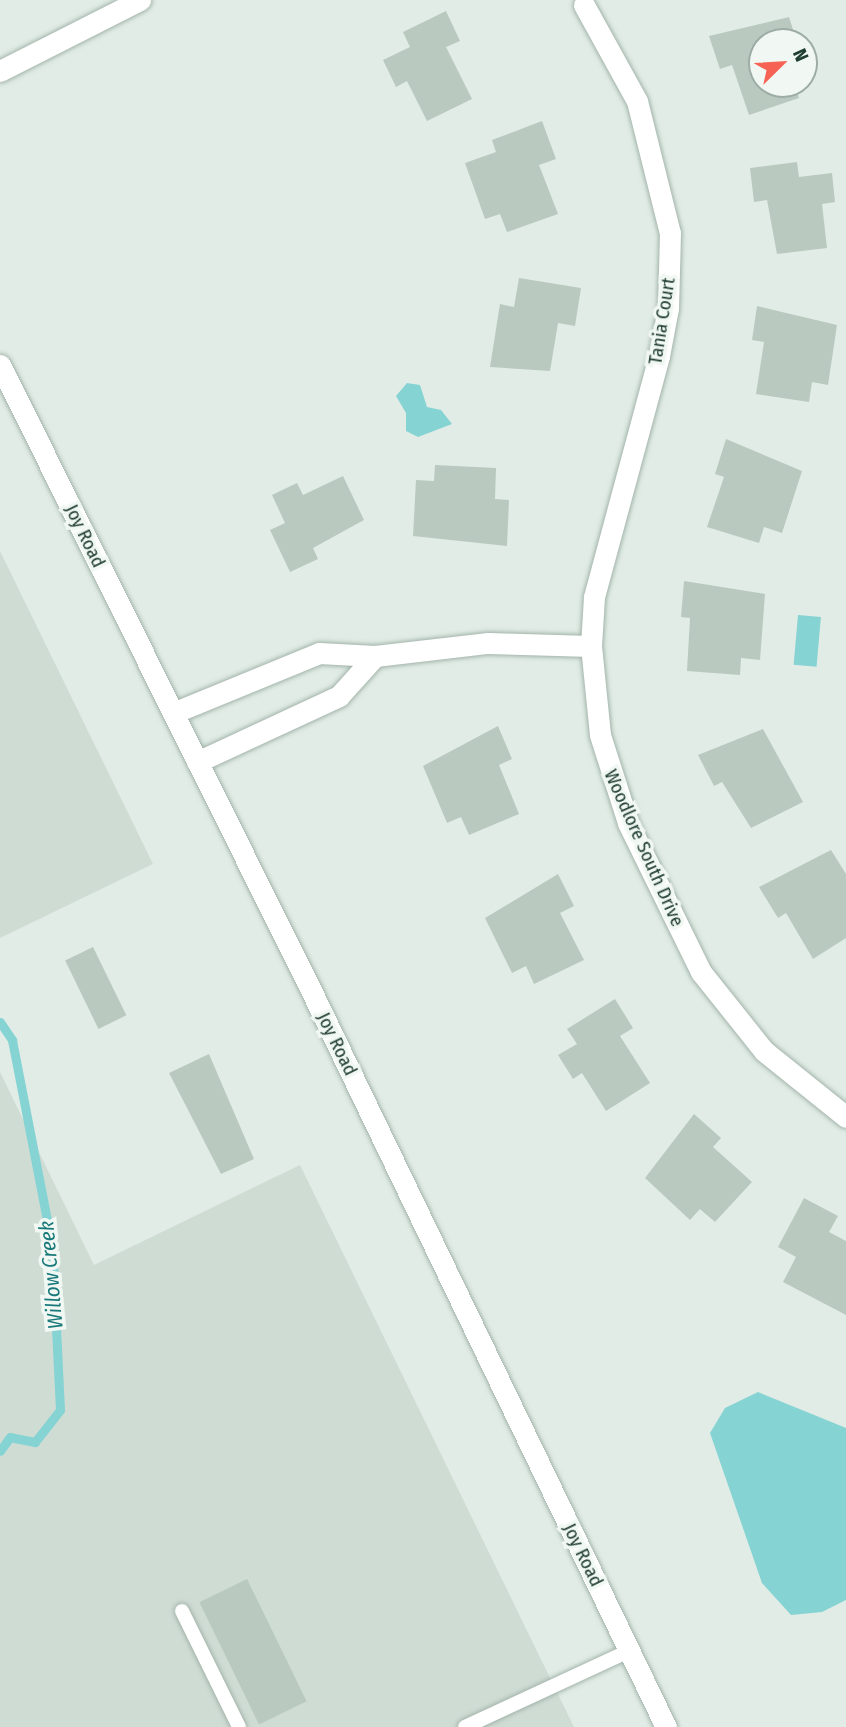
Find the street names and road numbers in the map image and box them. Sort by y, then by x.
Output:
street label: Tania Court [644,276,680,366]
street label: Joy Road [60,501,110,571]
street label: Woodlore South Drive [599,766,689,930]
street label: Joy Road [312,1009,362,1079]
street label: Joy Road [558,1520,608,1590]

